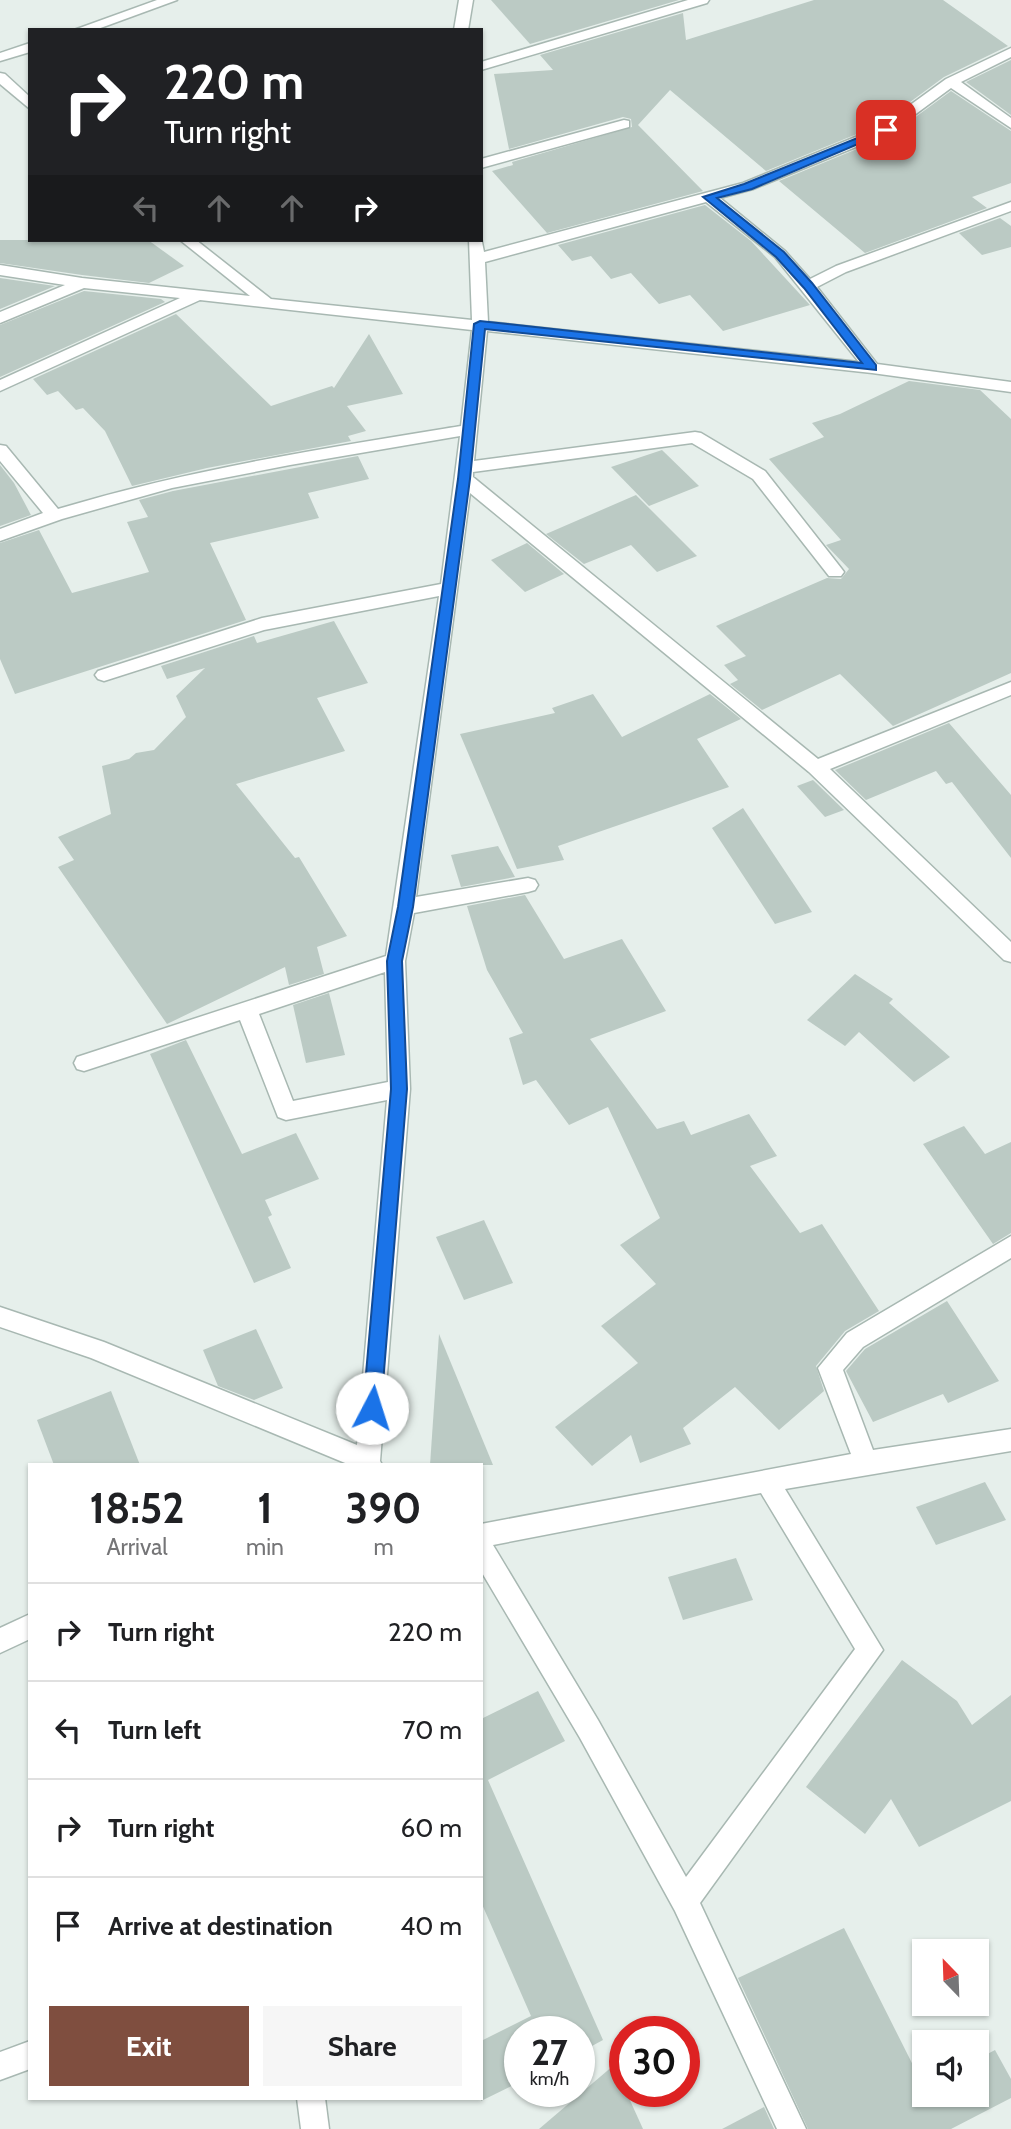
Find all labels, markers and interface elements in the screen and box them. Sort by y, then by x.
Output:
text: 220 m [164,52,304,111]
icon: right [49,56,140,147]
pin [856,100,916,160]
icon: arrive [867,111,905,149]
text: Turn right [164,112,291,151]
icon: left [127,189,165,227]
icon: ahead [200,189,238,227]
icon: ahead [273,189,311,227]
icon: right [346,189,384,227]
position arrow [335,1371,409,1445]
text: 18:52 [90,1482,185,1534]
text: 1 [257,1482,273,1534]
text: 390 [346,1482,421,1534]
text: Arrival [106,1533,168,1561]
text: min [246,1533,284,1561]
text: m [373,1533,394,1561]
icon: right [49,1613,87,1651]
text: Turn right [108,1616,214,1648]
text: 220 m [388,1616,462,1648]
icon: left [49,1711,87,1749]
text: Turn left [108,1714,201,1746]
text: 70 m [402,1714,462,1746]
icon: right [49,1809,87,1847]
text: Turn right [108,1812,214,1844]
text: 60 m [400,1812,462,1844]
icon: arrive [49,1907,87,1945]
text: Arrive at destination [108,1910,333,1942]
text: 40 m [400,1910,462,1942]
north arrow [912,1939,989,2016]
map controls [912,1939,989,2107]
button: Exit [49,2006,249,2086]
button: Share [263,2006,462,2086]
speed limit sign: 30 [609,2016,700,2107]
button: sound [912,2030,989,2107]
text: 27 [531,2031,568,2074]
text: km/h [530,2068,569,2090]

